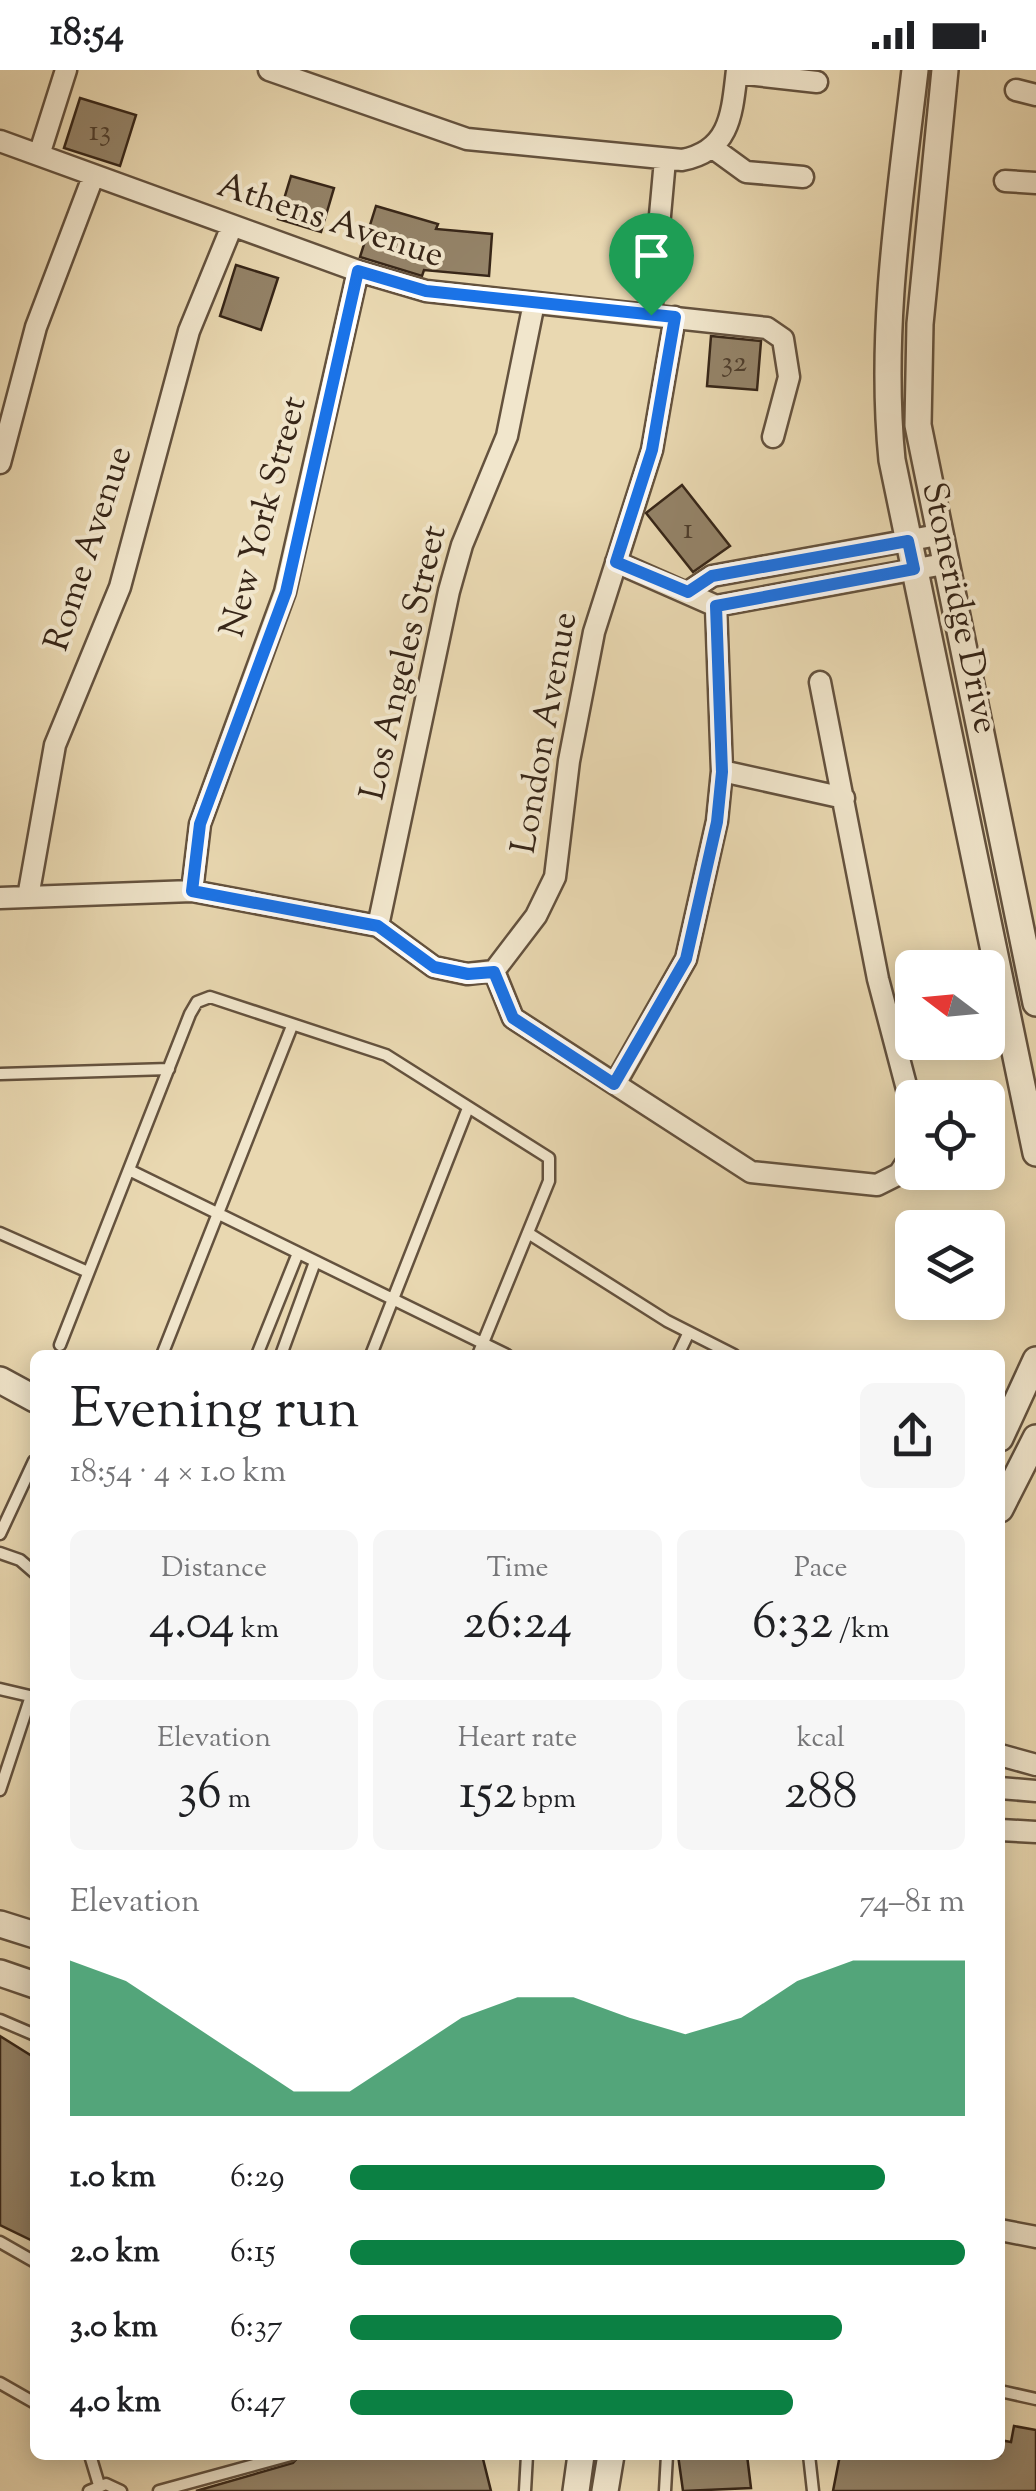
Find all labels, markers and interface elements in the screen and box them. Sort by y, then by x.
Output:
text: 18:54 [50,8,124,62]
house number: 13 [89,111,111,154]
street label: Athens Avenue [210,161,450,283]
pin [609,213,694,316]
icon: arrive [624,228,679,283]
house number: 32 [721,342,747,385]
street label: New York Street [208,391,322,643]
street label: Rome Avenue [33,440,147,658]
street label: Stoneridge Drive [906,478,1010,738]
house number: 1 [683,509,693,552]
street label: Los Angeles Street [349,521,461,805]
street label: London Avenue [500,608,592,858]
north arrow [895,950,1005,1060]
map controls [895,950,1005,1320]
button: locate [895,1080,1005,1190]
button: layers [895,1210,1005,1320]
text: Evening run [70,1373,359,1452]
button: share [860,1383,965,1488]
text: 18:54 · 4 × 1.0 km [70,1450,286,1496]
text: Distance [161,1549,267,1589]
text: Time [486,1549,549,1589]
text: Pace [794,1549,848,1589]
text: 4.04 [149,1589,235,1661]
text: 26:24 [463,1589,572,1661]
text: 6:32 [752,1589,833,1661]
text: km [235,1610,279,1650]
text: /km [833,1610,890,1650]
text: Elevation [157,1719,271,1759]
text: Heart rate [458,1719,577,1759]
text: kcal [797,1719,845,1759]
text: 36 [177,1759,222,1831]
text: 152 [459,1759,516,1831]
text: 288 [784,1759,858,1831]
text: m [222,1780,251,1820]
text: bpm [516,1780,576,1820]
text: Elevation [70,1880,200,1926]
text: 74–81 m [859,1880,965,1926]
text: 1.0 km [70,2155,156,2201]
text: 6:29 [230,2155,284,2201]
text: 2.0 km [70,2230,160,2276]
text: 6:15 [230,2230,276,2276]
text: 3.0 km [70,2305,158,2351]
text: 6:37 [230,2305,283,2351]
text: 4.0 km [70,2380,161,2426]
text: 6:47 [230,2380,286,2426]

